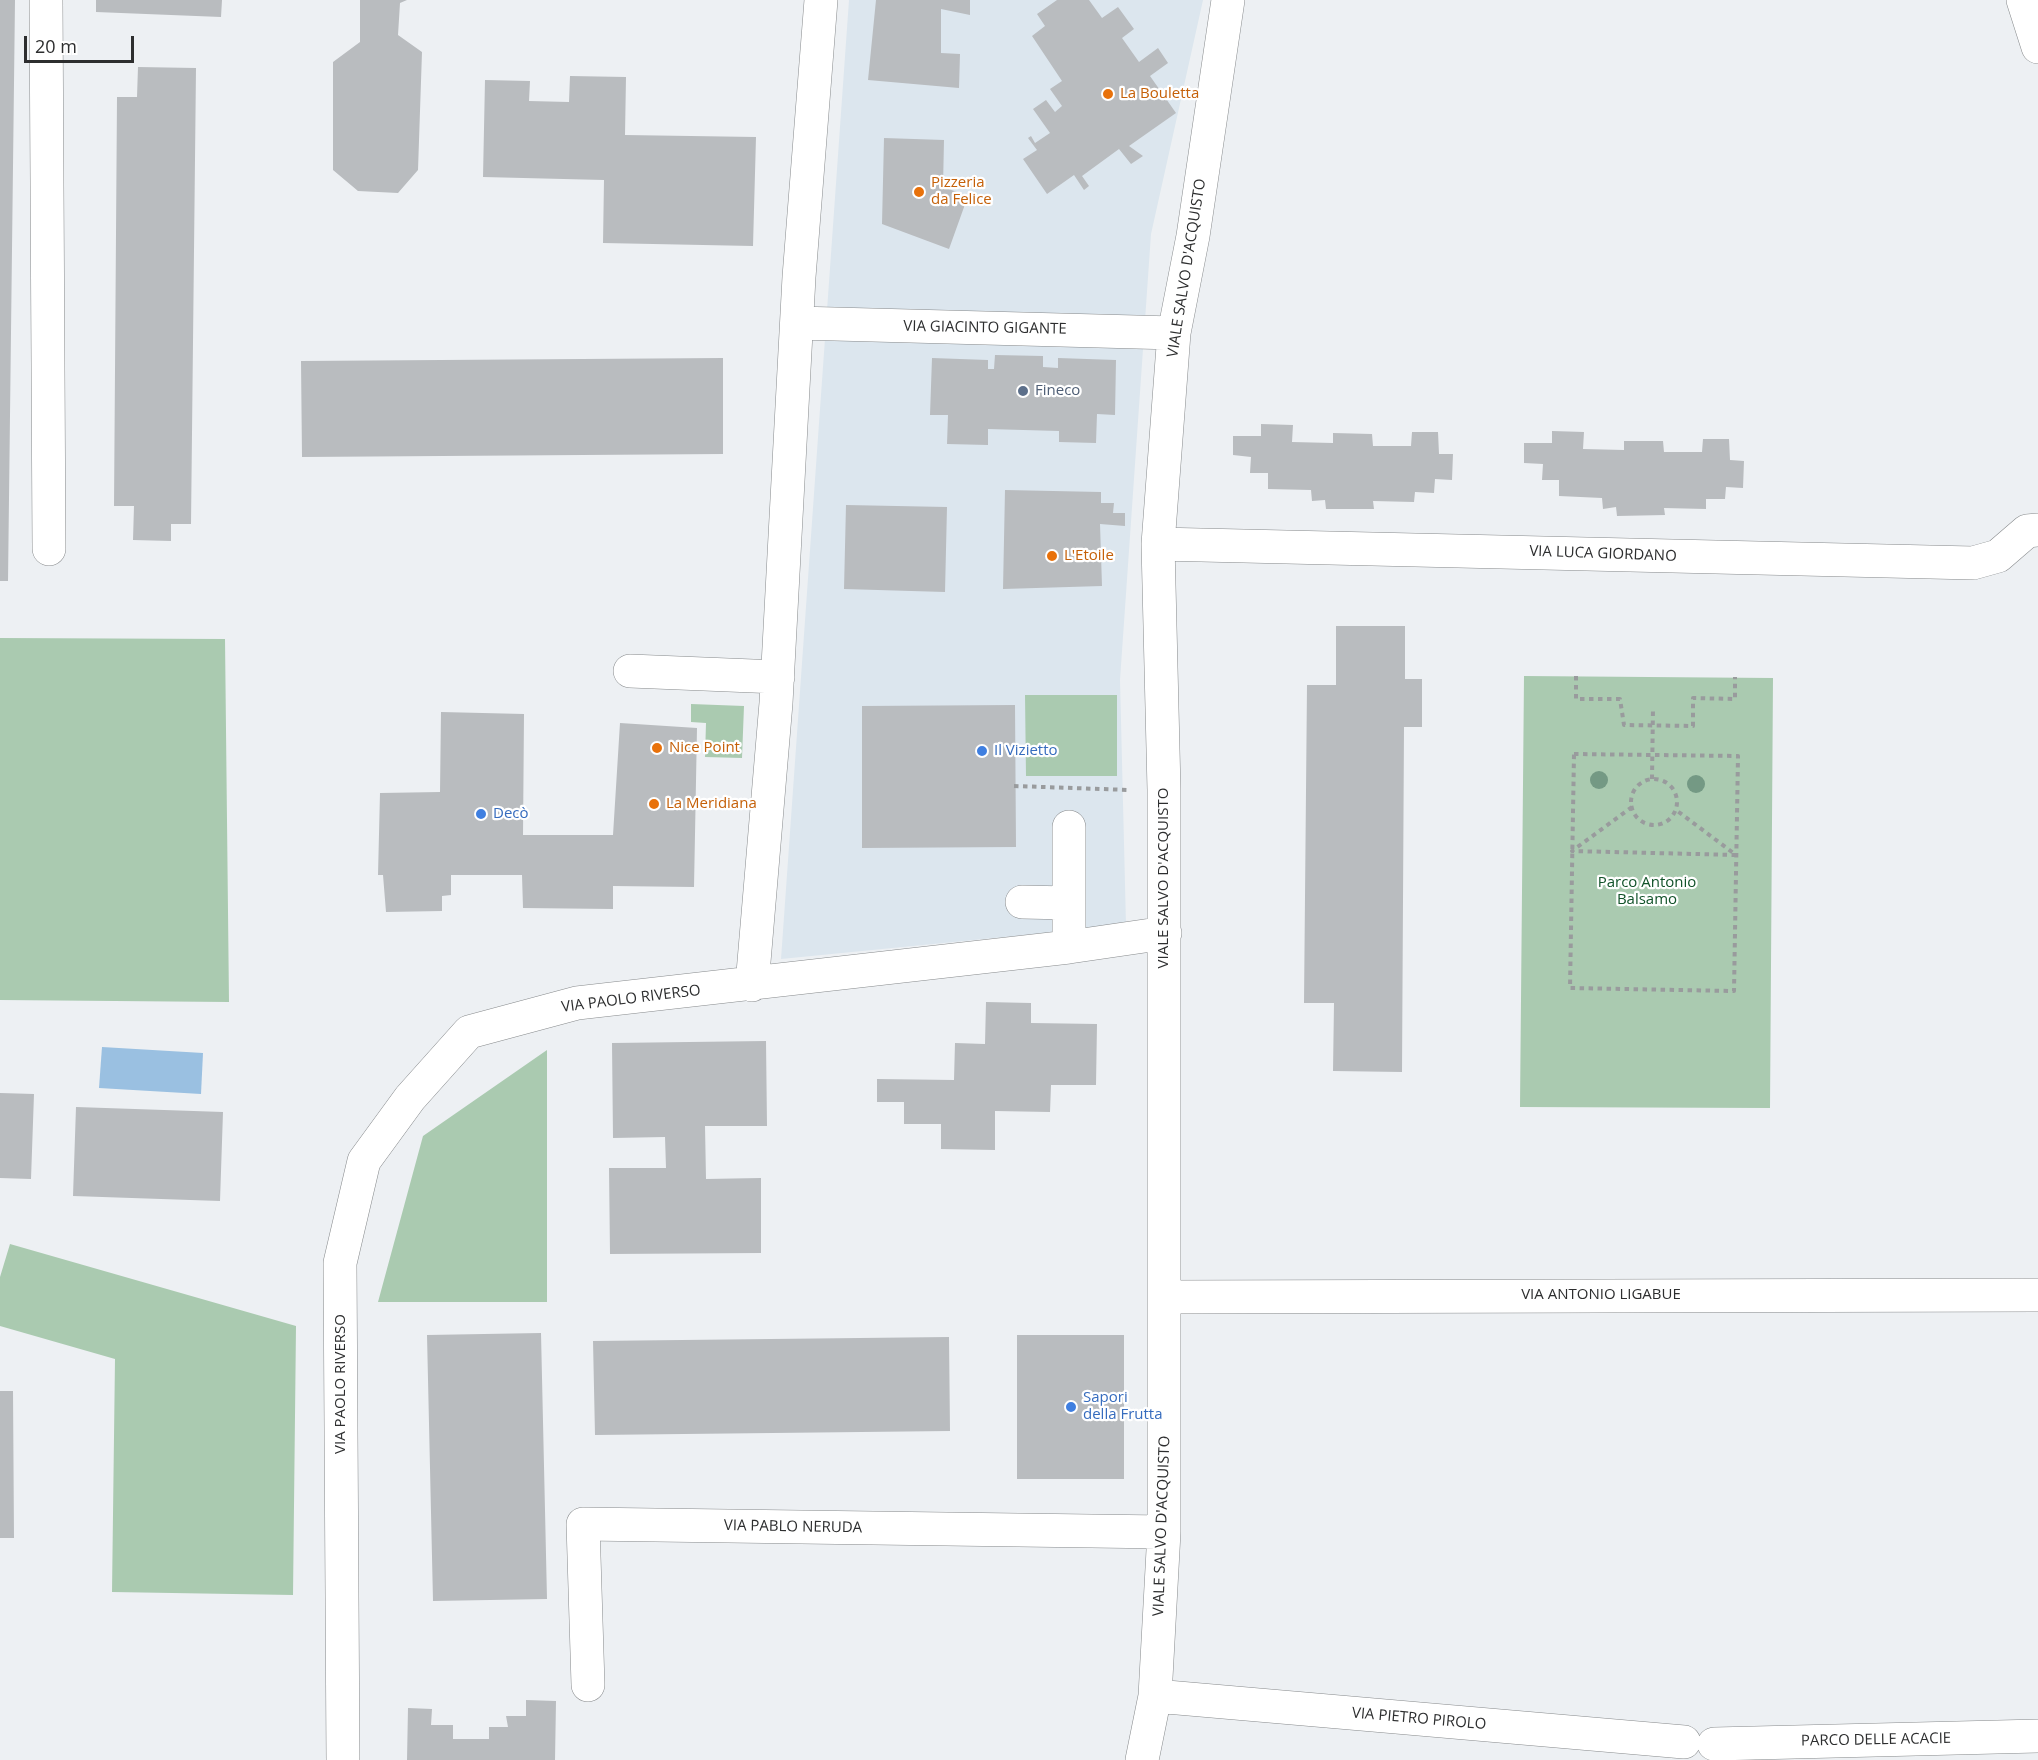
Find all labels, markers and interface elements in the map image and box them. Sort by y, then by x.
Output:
scale bar [27,24,136,62]
text: 20 m [35,34,77,58]
place label: La Bouletta [1120,85,1199,103]
marker: La Bouletta [1101,87,1115,101]
place label: Pizzeria da Felice [931,174,992,209]
street label: VIALE SALVO D'ACQUISTO [1164,177,1210,359]
marker: Pizzeria da Felice [912,185,926,199]
street label: VIA GIACINTO GIGANTE [903,318,1067,338]
place label: Fineco [1035,382,1080,400]
marker: Fineco [1016,384,1030,398]
street label: VIA LUCA GIORDANO [1529,542,1677,566]
place label: L'Etoile [1064,547,1114,565]
marker: L'Etoile [1045,549,1059,563]
place label: Nice Point [669,739,740,757]
marker: Nice Point [650,741,664,755]
place label: Il Vizietto [994,742,1058,760]
marker: Il Vizietto [975,744,989,758]
street label: VIALE SALVO D'ACQUISTO [1155,788,1173,968]
place label: La Meridiana [666,795,757,813]
marker: La Meridiana [647,797,661,811]
place label: Decò [493,805,529,823]
marker: Decò [474,807,488,821]
park label: Parco Antonio Balsamo [1598,874,1696,909]
street label: VIA PAOLO RIVERSO [560,982,702,1016]
street label: VIA ANTONIO LIGABUE [1521,1286,1681,1304]
street label: VIA PAOLO RIVERSO [332,1314,350,1454]
place label: Sapori della Frutta [1083,1389,1163,1424]
marker: Sapori della Frutta [1064,1400,1078,1414]
street label: VIALE SALVO D'ACQUISTO [1150,1435,1174,1617]
street label: VIA PABLO NERUDA [724,1517,862,1537]
street label: VIA PIETRO PIROLO [1351,1704,1487,1734]
street label: PARCO DELLE ACACIE [1801,1730,1951,1750]

